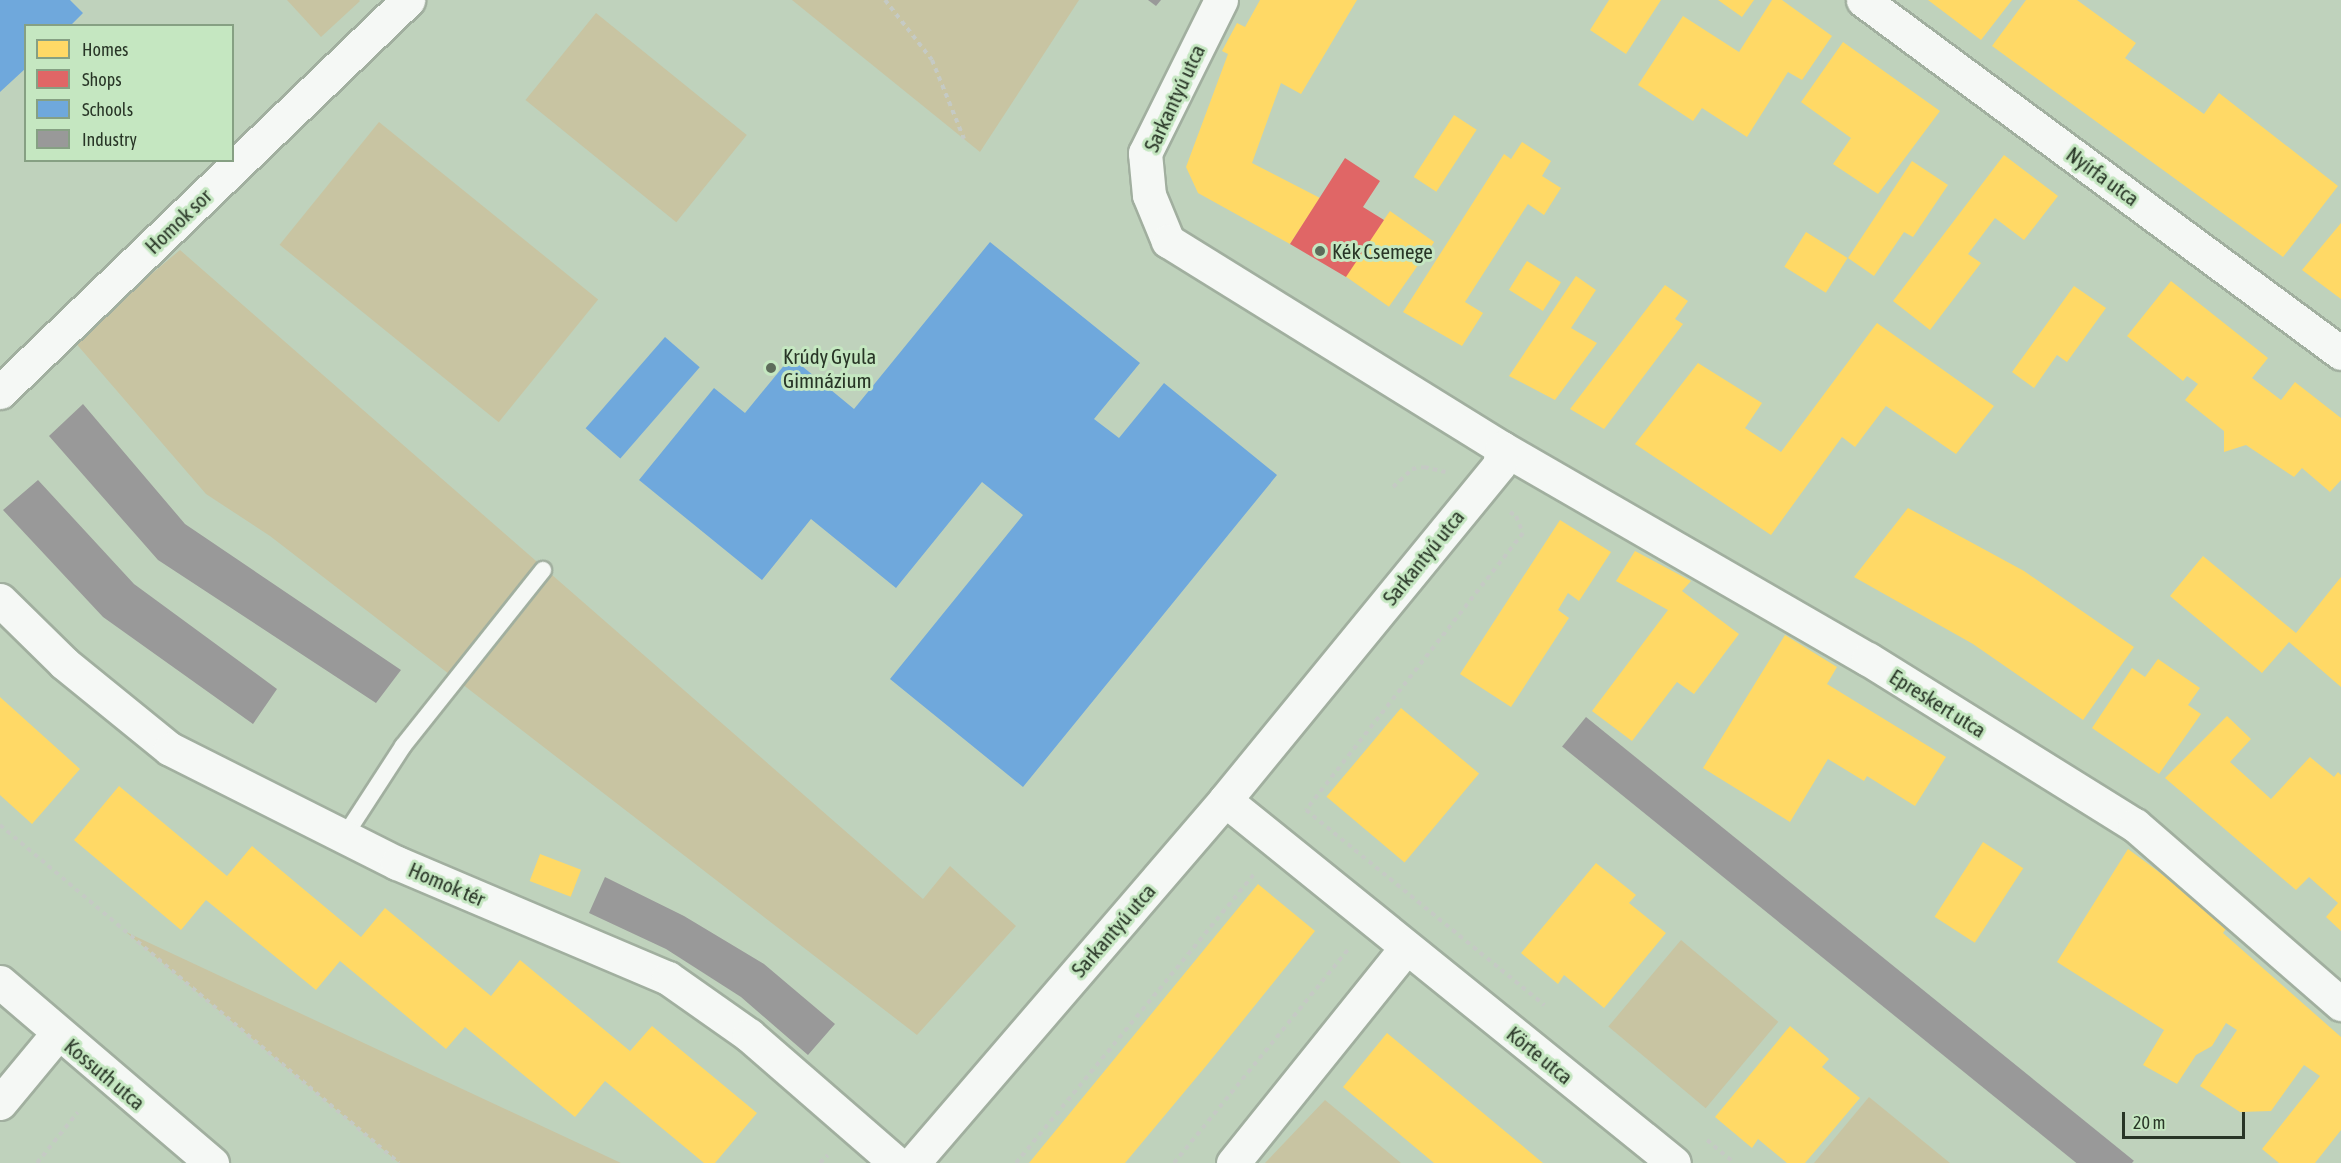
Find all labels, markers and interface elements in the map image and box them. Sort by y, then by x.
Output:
legend [24,24,234,162]
text: Homes [82,39,128,60]
street label: Sarkantyú utca [1138,40,1210,156]
text: Shops [82,69,122,90]
text: Schools [82,99,133,120]
text: Industry [82,129,137,150]
street label: Nyírfa utca [2062,141,2144,211]
street label: Homok sor [140,183,216,259]
place label: Kék Csemege [1332,238,1433,264]
marker: Kék Csemege [1313,244,1327,258]
place label: Krúdy Gyula Gimnázium [783,343,876,393]
marker: Krúdy Gyula Gimnázium [764,361,778,375]
street label: Sarkantyú utca [1377,504,1469,610]
street label: Epreskert utca [1885,663,1991,743]
street label: Homok tér [405,857,489,911]
street label: Sarkantyú utca [1066,878,1160,982]
street label: Körte utca [1502,1021,1578,1089]
street label: Kossuth utca [60,1033,150,1115]
scale bar [2125,1100,2248,1138]
text: 20 m [2133,1112,2165,1133]

